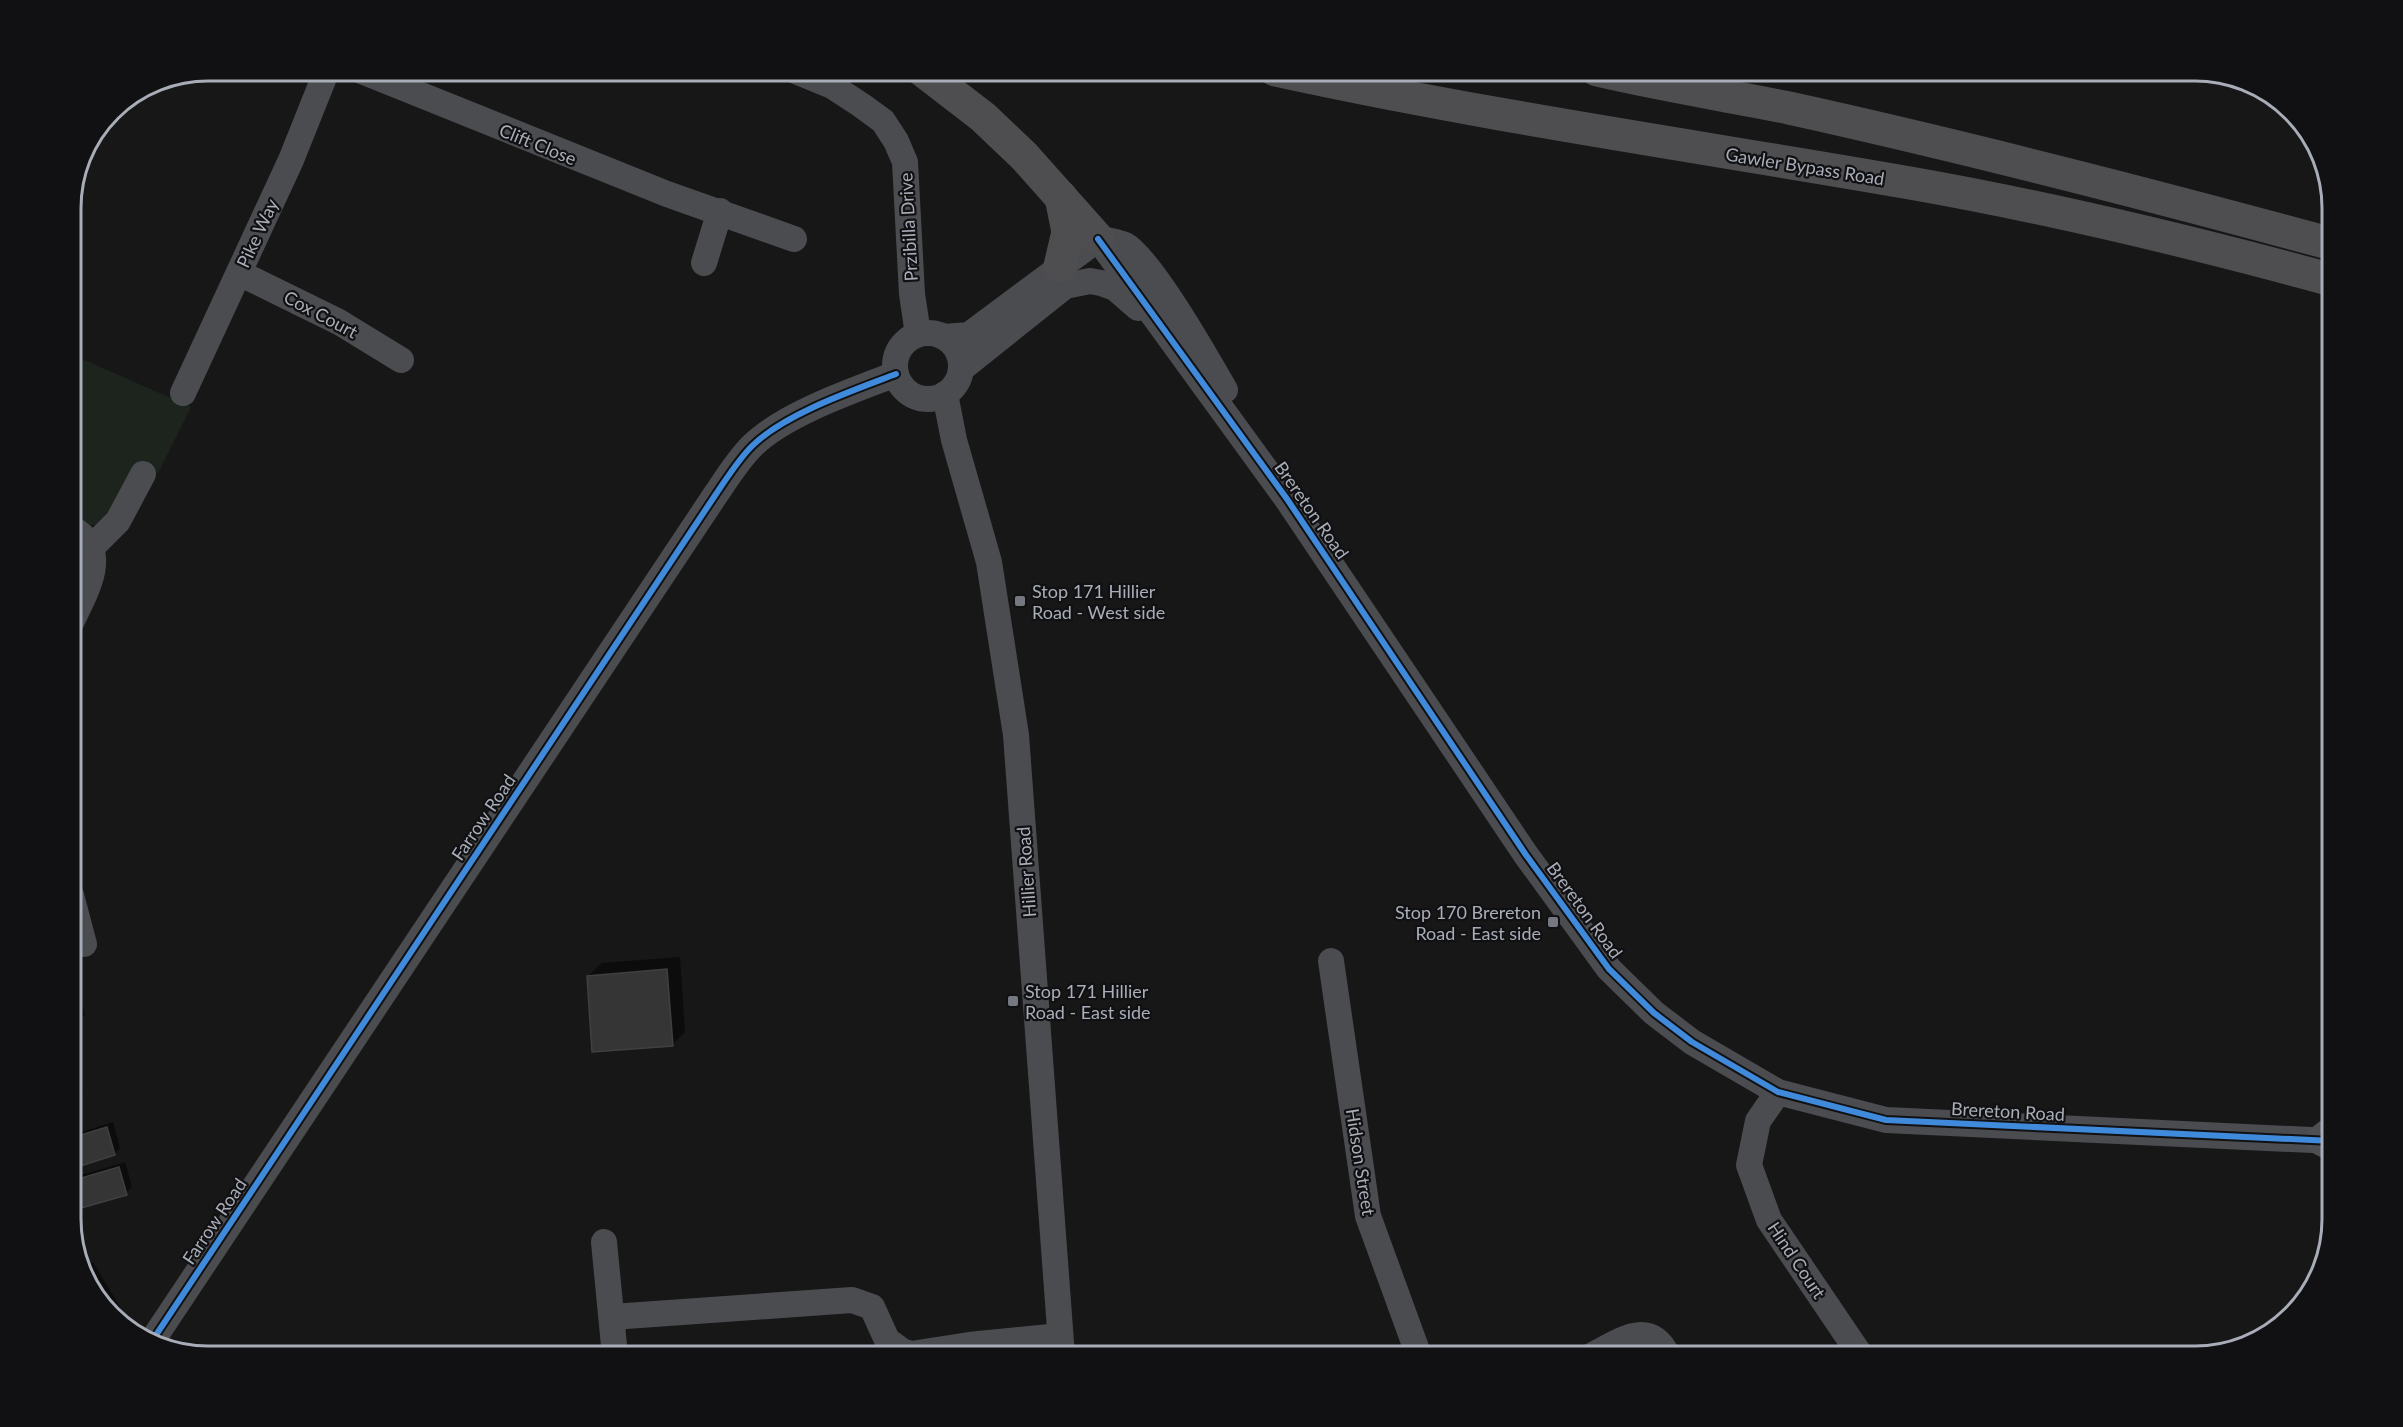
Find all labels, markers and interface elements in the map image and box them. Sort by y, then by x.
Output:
street label: Clift Close [496,119,580,169]
street label: Gawler Bypass Road [1724,143,1886,189]
street label: Przibilla Drive [894,172,922,282]
street label: Pike Way [232,195,283,271]
street label: Cox Court [280,285,362,343]
street label: Brereton Road [1270,457,1354,563]
place label: Stop 171 Hillier Road - West side [1032,580,1165,623]
marker: Stop 171 Hillier Road - West side [1013,594,1027,608]
street label: Farrow Road [446,770,520,864]
street label: Hillier Road [1012,826,1040,918]
street label: Brereton Road [1543,857,1627,963]
place label: Stop 170 Brereton Road - East side [1395,901,1541,944]
marker: Stop 170 Brereton Road - East side [1546,915,1560,929]
place label: Stop 171 Hillier Road - East side [1025,980,1151,1023]
marker: Stop 171 Hillier Road - East side [1006,994,1020,1008]
street label: Brereton Road [1951,1097,2065,1125]
street label: Hidson Street [1342,1107,1380,1218]
street label: Farrow Road [177,1174,251,1268]
street label: Hind Court [1763,1217,1831,1303]

